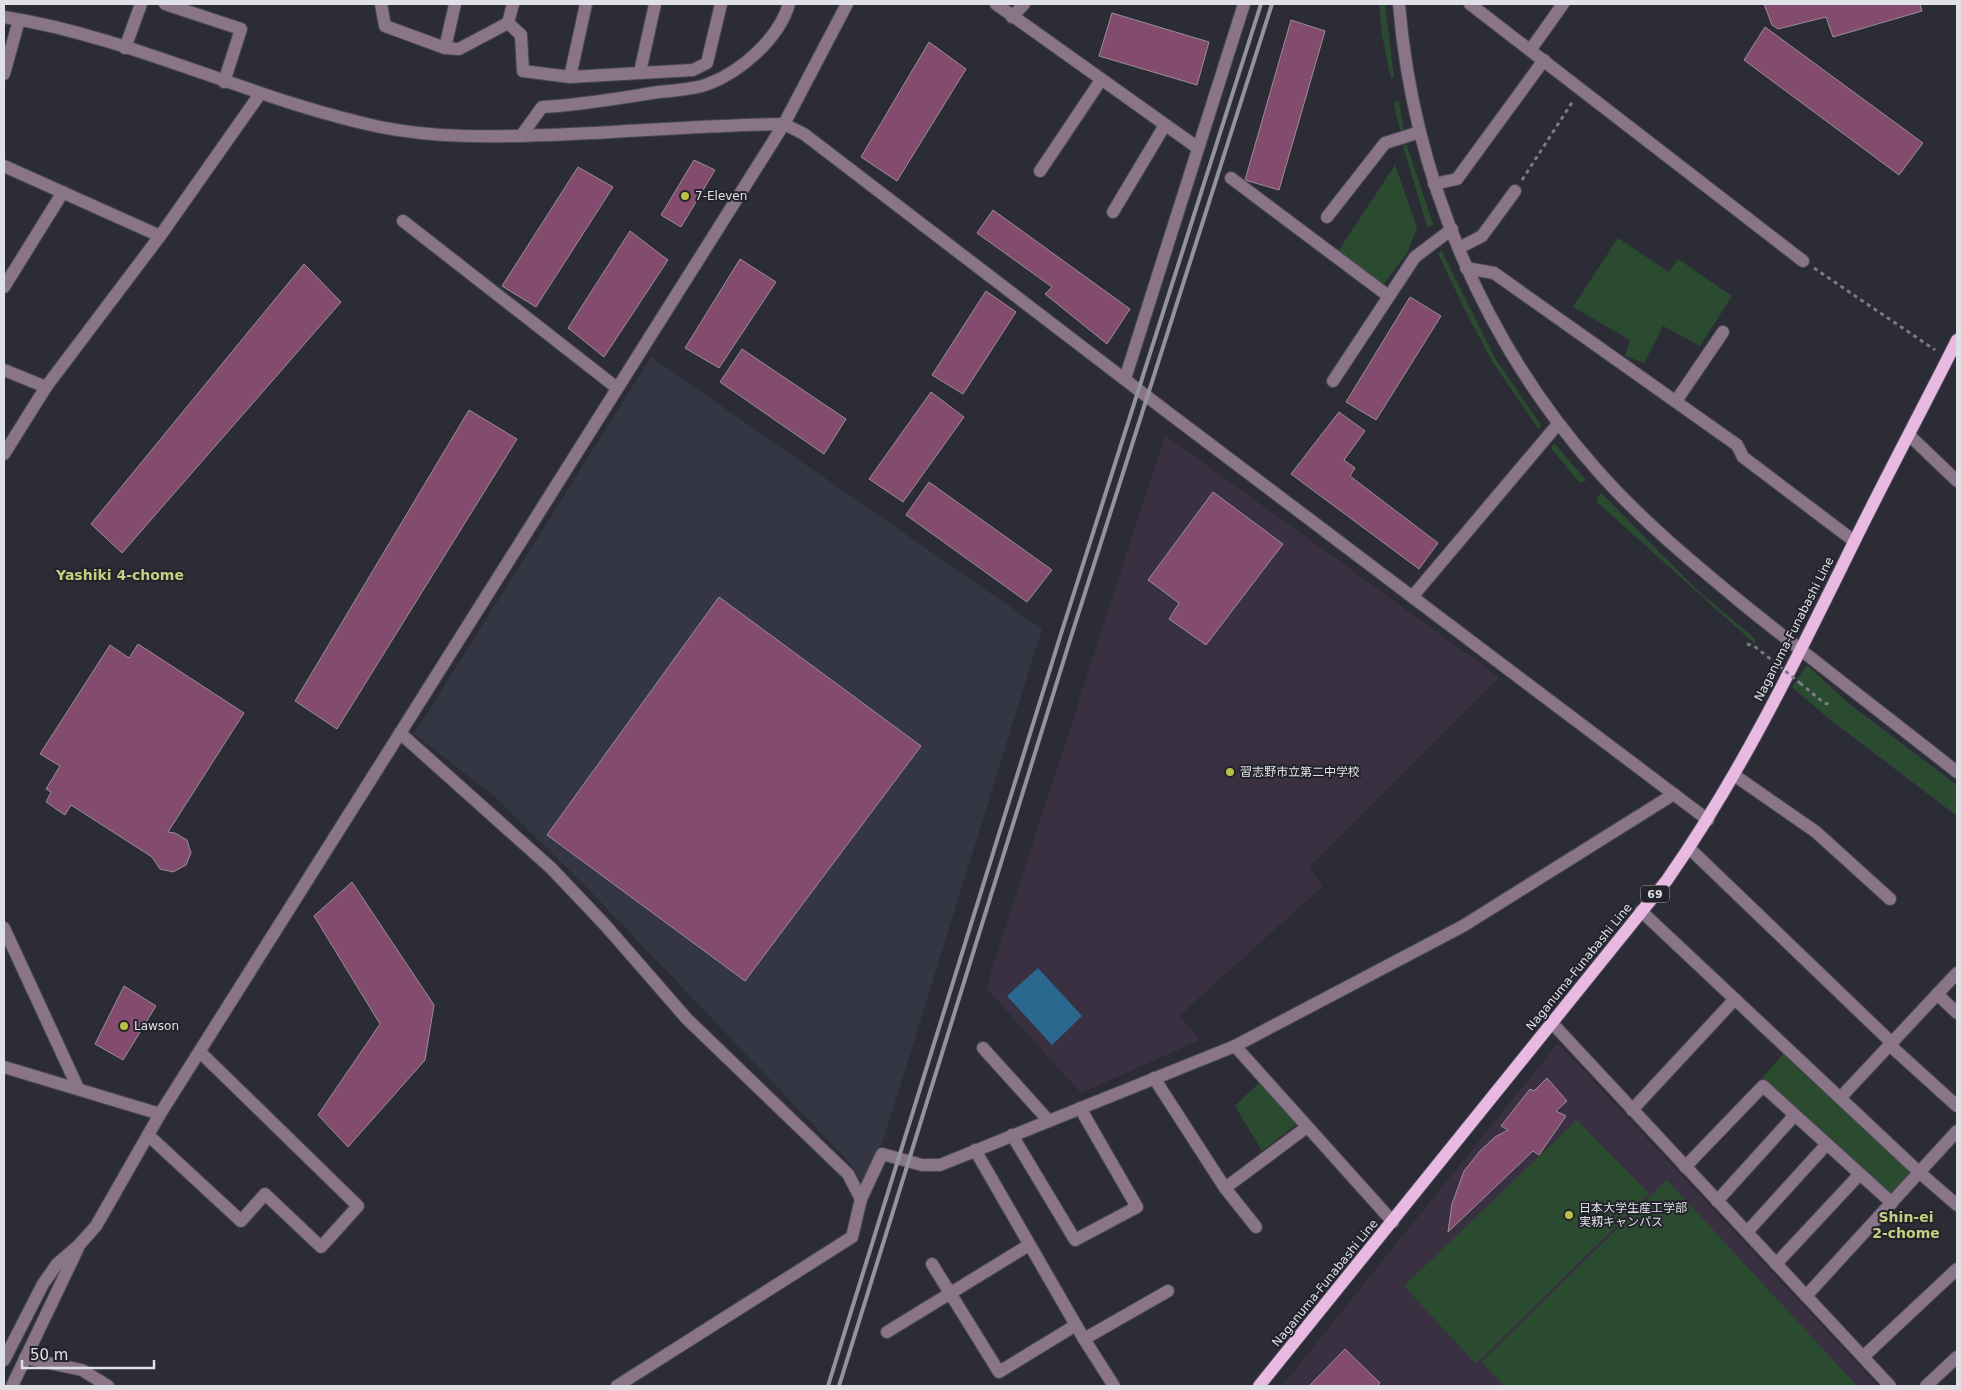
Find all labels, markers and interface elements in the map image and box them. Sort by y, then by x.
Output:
place label: 7-Eleven [695,189,747,203]
marker: 7-Eleven [679,190,691,202]
street label: Naganuma-Funabashi Line [1752,555,1836,703]
district label: Yashiki 4-chome [55,567,184,583]
place label: 習志野市立第二中学校 [1240,765,1360,779]
marker: 習志野市立第二中学校 [1224,766,1236,778]
road number: 69 [1641,886,1669,902]
street label: Naganuma-Funabashi Line [1523,901,1635,1033]
place label: Lawson [134,1019,179,1033]
marker: Lawson [118,1020,130,1032]
place label: 日本大学生産工学部 実籾キャンパス [1579,1201,1687,1229]
marker: 日本大学生産工学部 実籾キャンパス [1563,1209,1575,1221]
district label: Shin-ei 2-chome [1872,1209,1940,1241]
street label: Naganuma-Funabashi Line [1269,1217,1381,1349]
scale bar [22,1338,155,1370]
text: 50 m [30,1346,68,1364]

